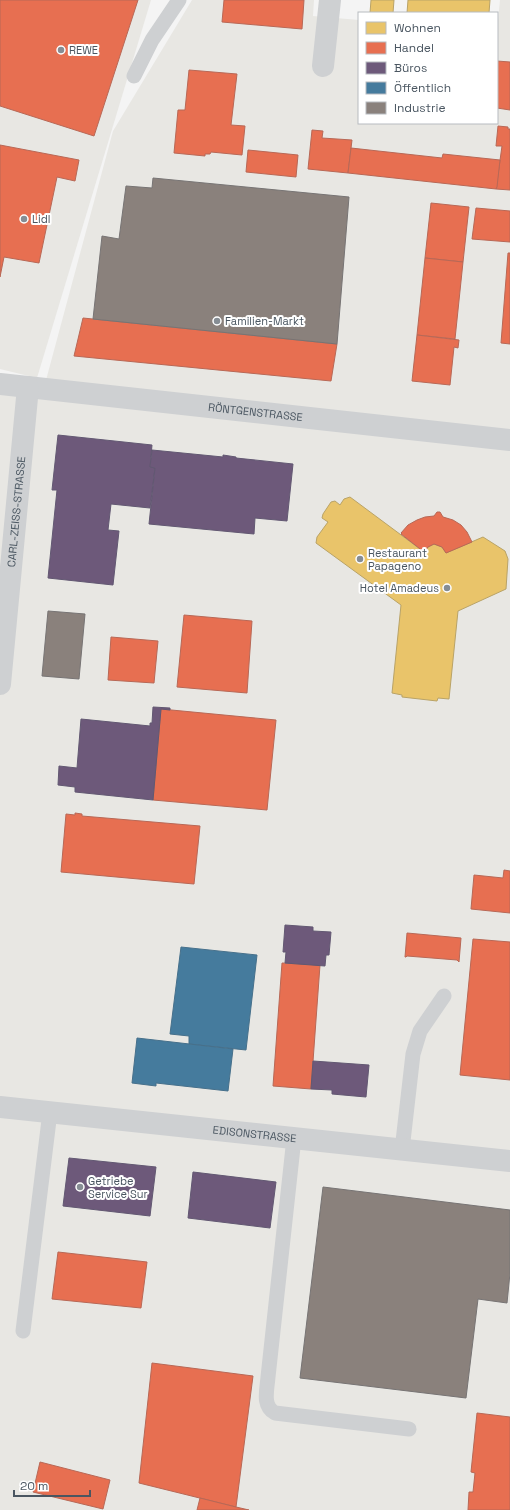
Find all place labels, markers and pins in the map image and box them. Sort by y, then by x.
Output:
place label: REWE [69,43,98,57]
marker: REWE [56,45,66,55]
place label: Lidl [32,212,50,226]
marker: Lidl [19,214,29,224]
place label: Familien-Markt [225,314,304,328]
marker: Familien-Markt [212,316,222,326]
place label: Restaurant Papageno [368,546,427,573]
marker: Restaurant Papageno [355,554,365,564]
place label: Hotel Amadeus [360,581,439,595]
marker: Hotel Amadeus [442,583,452,593]
place label: Getriebe Service Sur [88,1174,148,1201]
marker: Getriebe Service Sur [75,1182,85,1192]

